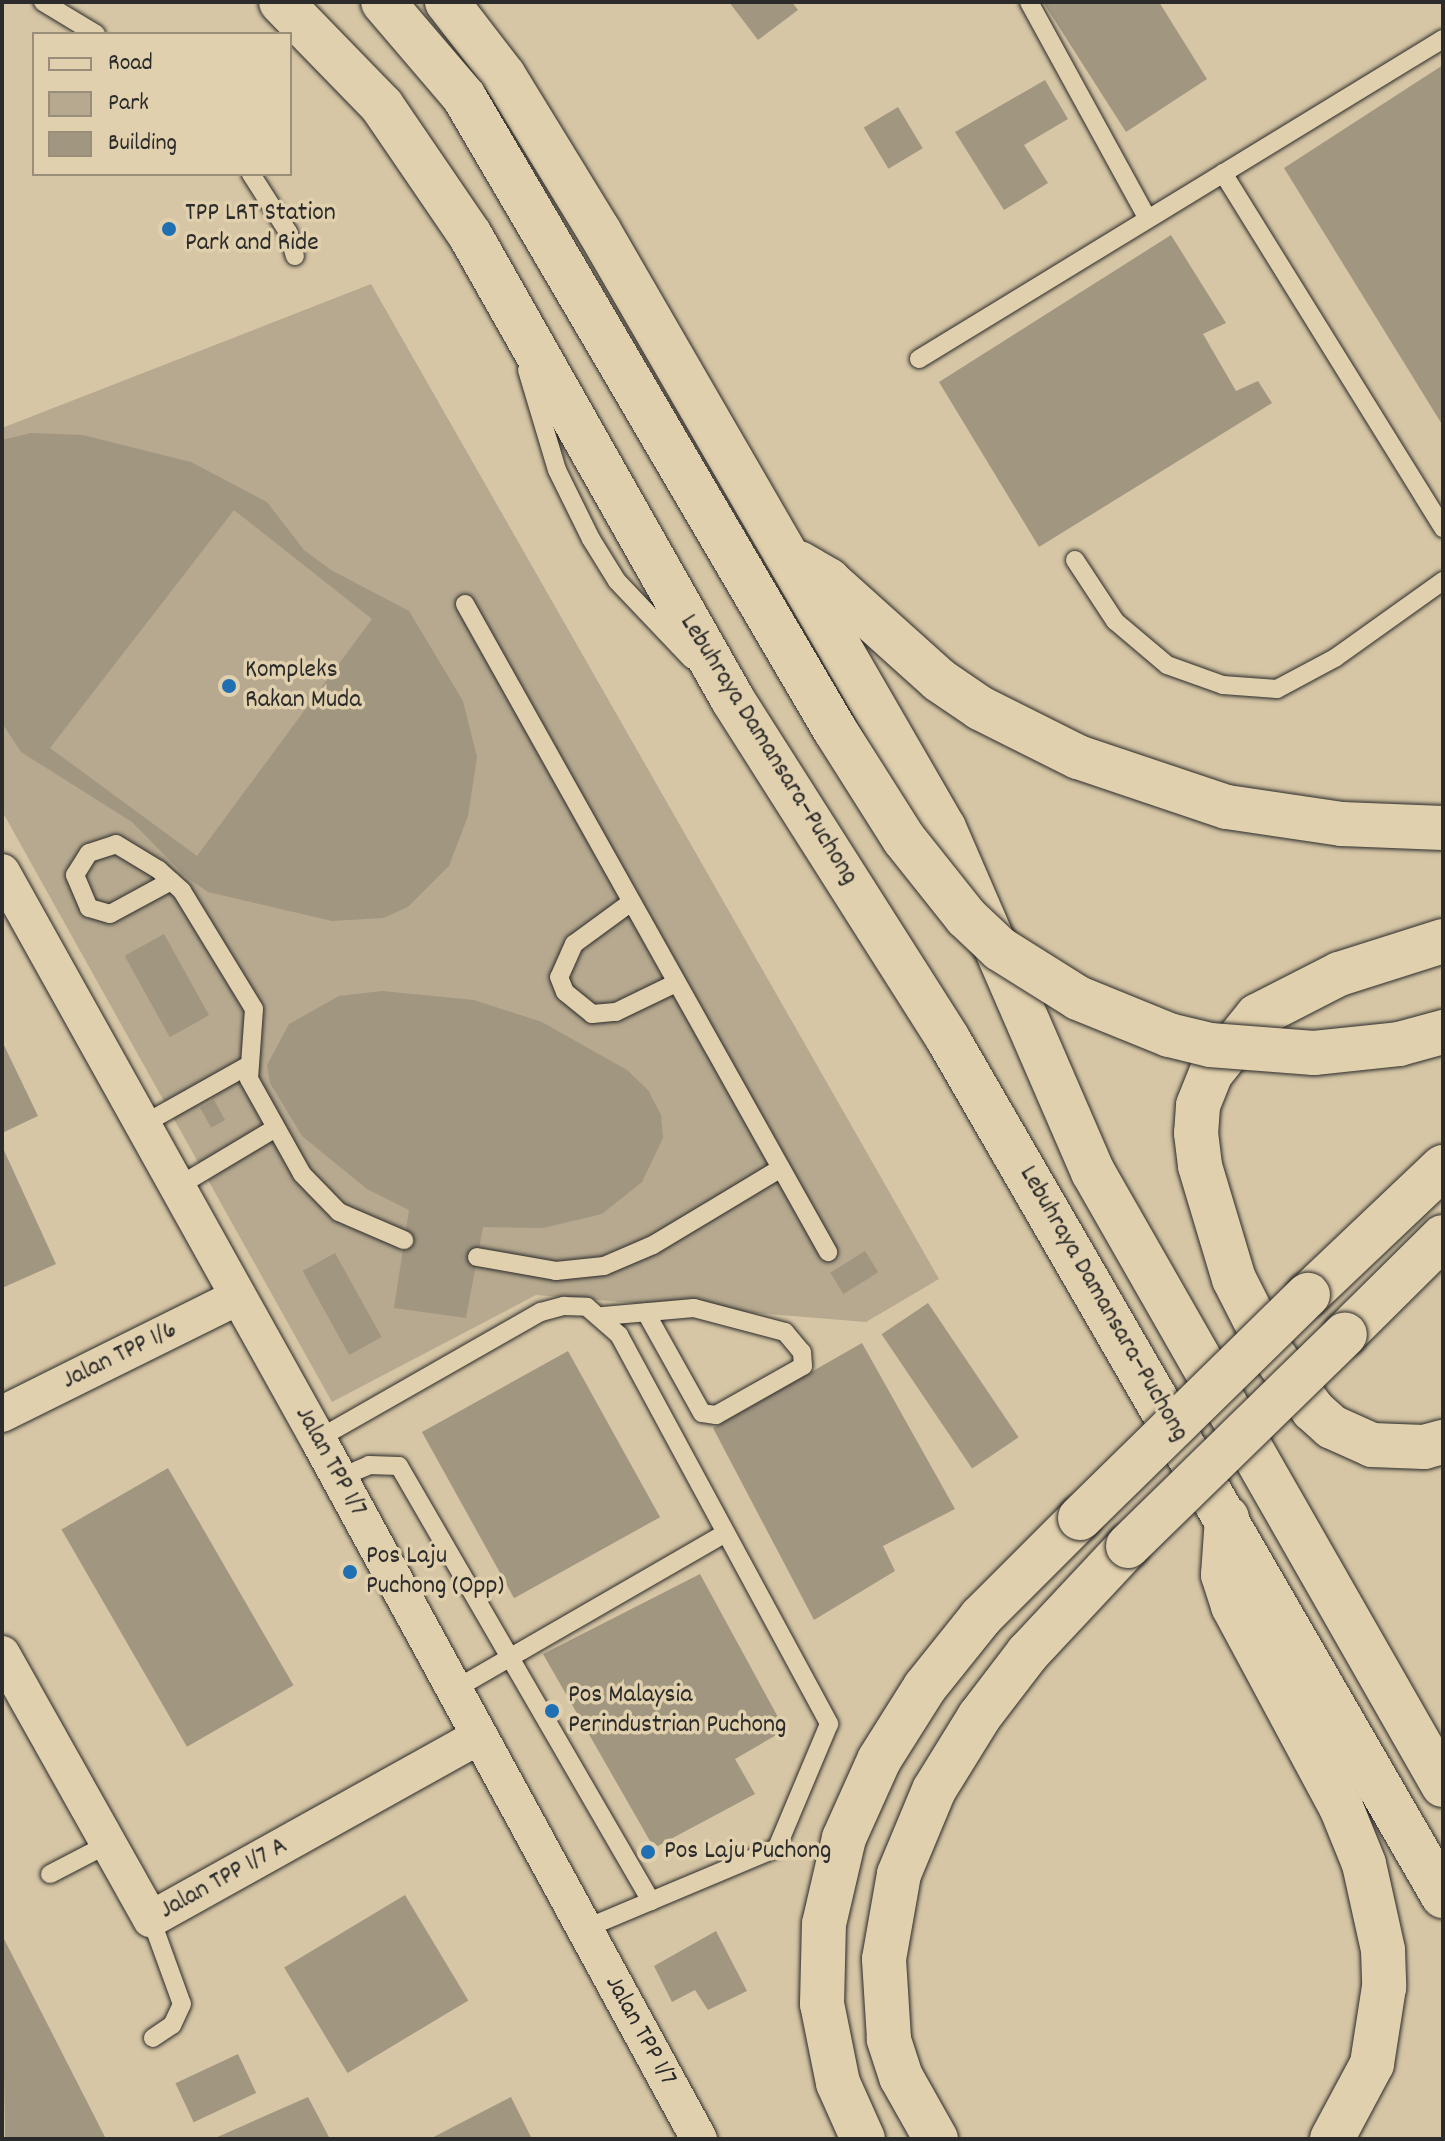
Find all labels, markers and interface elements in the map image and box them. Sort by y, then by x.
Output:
legend [32,32,292,176]
text: Road [108,47,153,81]
text: Park [108,87,149,121]
text: Building [108,127,177,161]
place label: TPP LRT Station Park and Ride [185,198,336,260]
marker: TPP LRT Station Park and Ride [160,220,178,238]
street label: Lebuhraya Damansara–Puchong [672,609,864,891]
place label: Kompleks Rakan Muda [245,655,362,716]
marker: Kompleks Rakan Muda [220,677,238,695]
street label: Lebuhraya Damansara–Puchong [1011,1161,1195,1447]
street label: Jalan TPP 1/6 [58,1315,182,1397]
street label: Jalan TPP 1/7 [287,1402,373,1522]
place label: Pos Laju Puchong (Opp) [366,1541,504,1602]
marker: Pos Laju Puchong (Opp) [341,1563,359,1581]
place label: Pos Malaysia Perindustrian Puchong [568,1680,787,1742]
marker: Pos Malaysia Perindustrian Puchong [543,1702,561,1720]
street label: Jalan TPP 1/7 A [155,1831,293,1927]
place label: Pos Laju Puchong [664,1836,831,1868]
marker: Pos Laju Puchong [639,1843,657,1861]
street label: Jalan TPP 1/7 [597,1971,683,2091]

